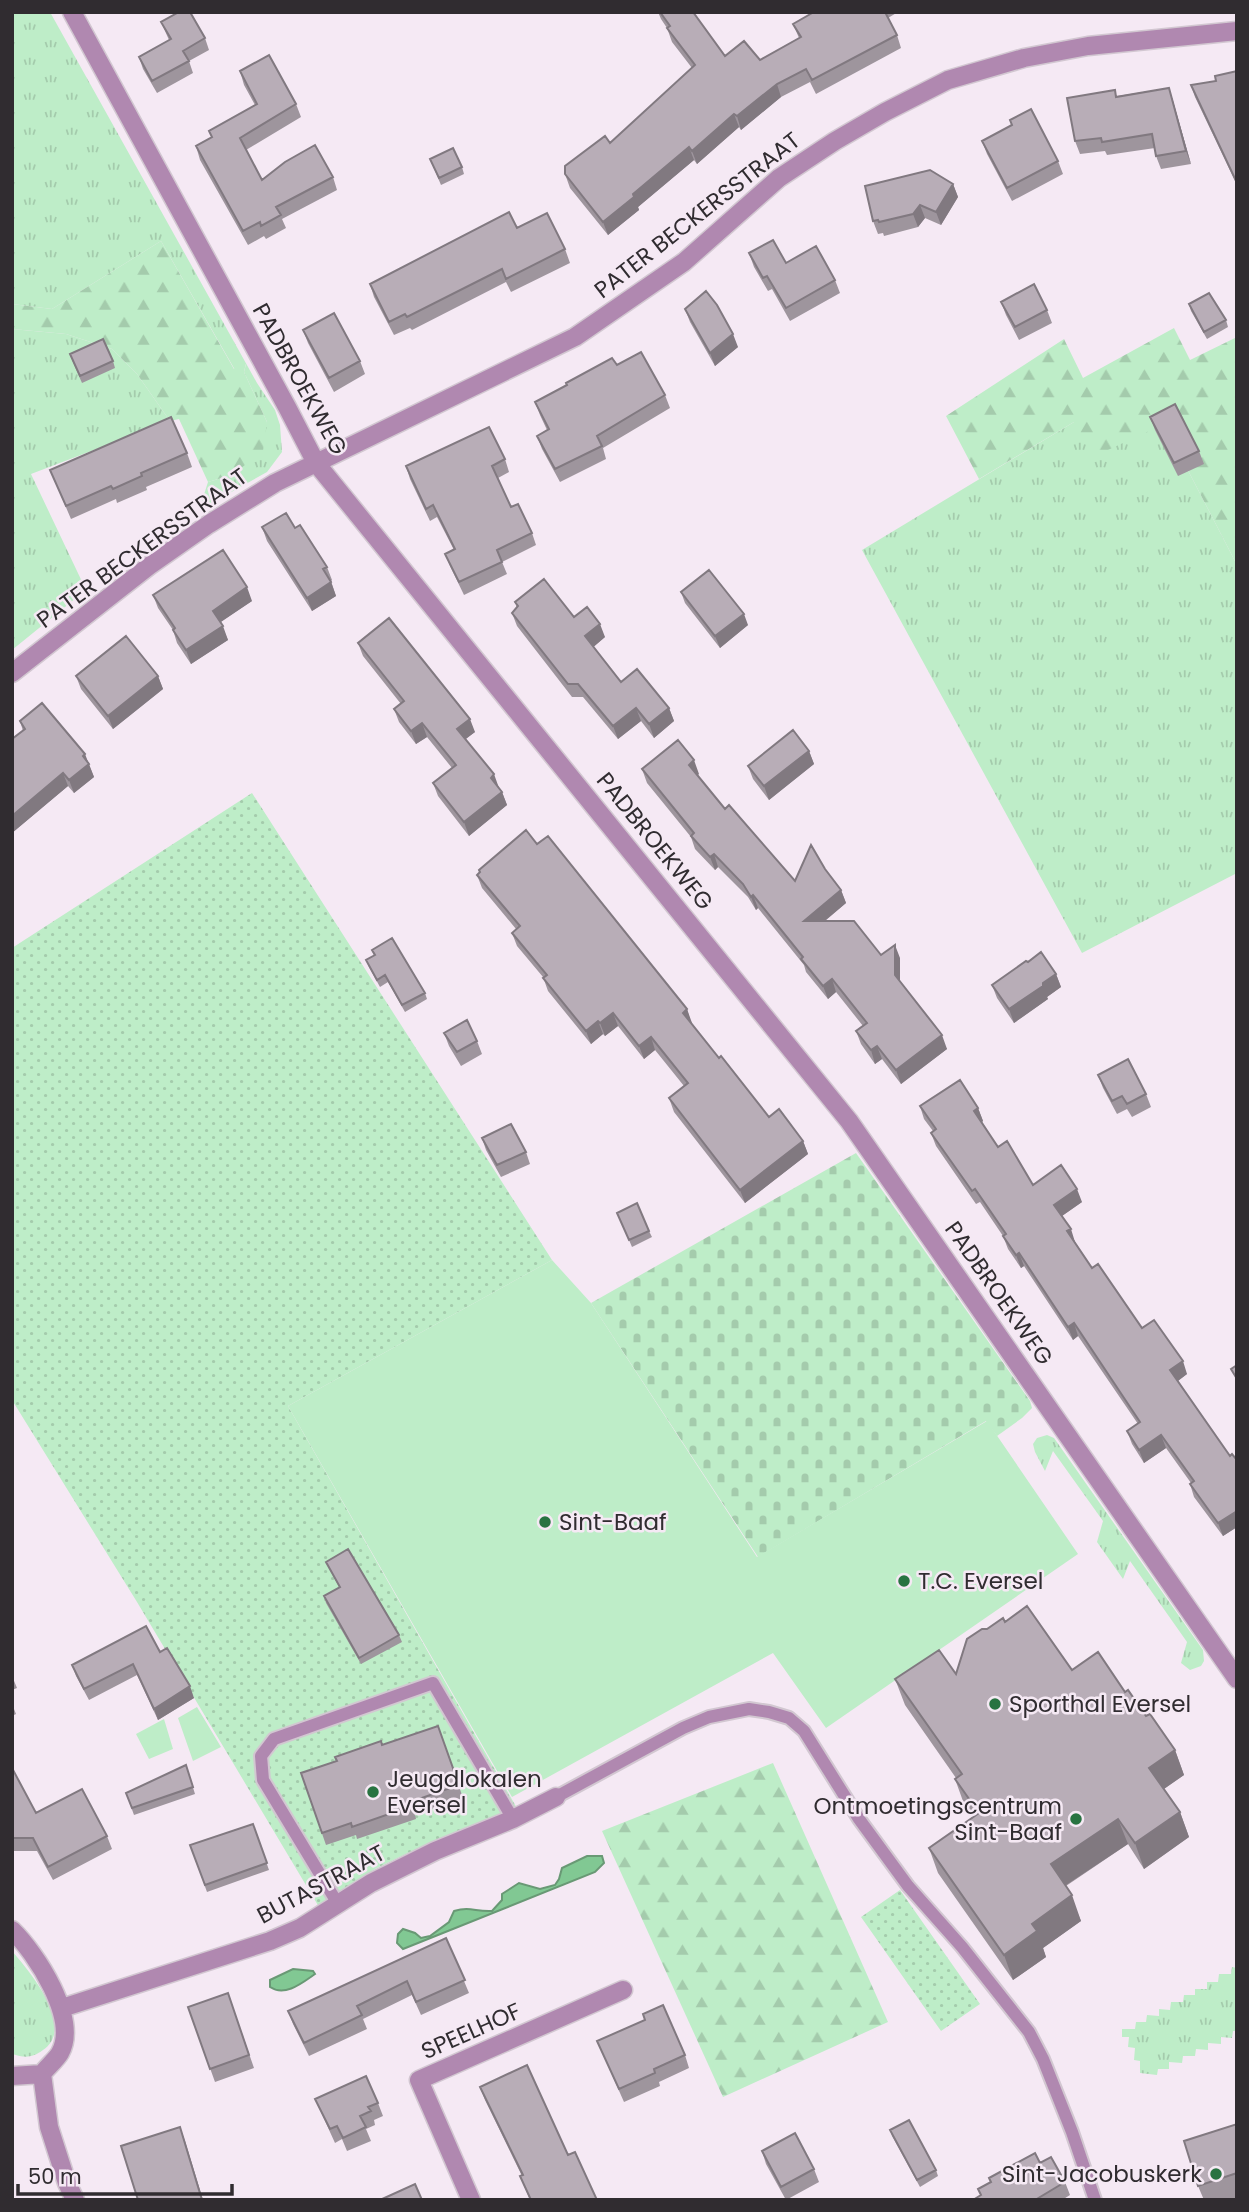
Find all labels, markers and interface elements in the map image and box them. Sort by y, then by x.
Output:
street label: PATER BECKERSSTRAAT [587,124,807,306]
street label: PADBROEKWEG [245,297,355,461]
street label: PATER BECKERSSTRAAT [30,461,254,635]
street label: PADBROEKWEG [589,765,721,917]
street label: PADBROEKWEG [937,1215,1061,1371]
place label: Sint-Baaf [559,1506,667,1538]
marker: Sint-Baaf [537,1514,553,1530]
place label: T.C. Eversel [918,1565,1043,1597]
marker: T.C. Eversel [896,1573,912,1589]
place label: Sporthal Eversel [1009,1688,1191,1720]
marker: Sporthal Eversel [987,1696,1003,1712]
place label: Jeugdlokalen Eversel [387,1763,542,1821]
marker: Jeugdlokalen Eversel [365,1784,381,1800]
place label: Ontmoetingscentrum Sint-Baaf [814,1790,1062,1848]
marker: Ontmoetingscentrum Sint-Baaf [1068,1811,1084,1827]
street label: BUTASTRAAT [251,1837,391,1931]
street label: SPEELHOF [416,1995,526,2067]
scale bar [18,2152,231,2196]
place label: Sint-Jacobuskerk [1002,2158,1202,2190]
text: 50 m [28,2162,82,2191]
marker: Sint-Jacobuskerk [1208,2166,1224,2182]

